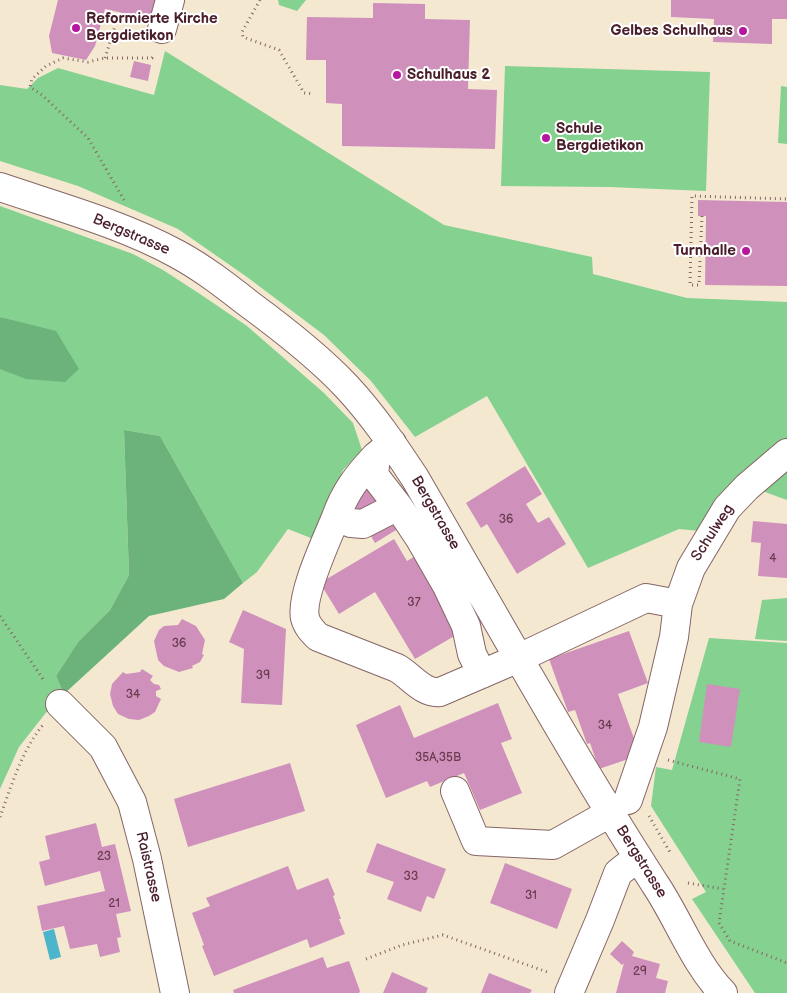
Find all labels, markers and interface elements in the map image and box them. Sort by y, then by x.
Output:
place label: Reformierte Kirche Bergdietikon [86,10,218,45]
marker: Reformierte Kirche Bergdietikon [70,22,82,34]
place label: Gelbes Schulhaus [610,22,733,40]
marker: Gelbes Schulhaus [737,25,749,37]
place label: Schulhaus 2 [407,66,490,84]
marker: Schulhaus 2 [391,69,403,81]
place label: Schule Bergdietikon [556,120,644,155]
marker: Schule Bergdietikon [540,132,552,144]
street label: Bergstrasse [90,211,172,259]
place label: Turnhalle [673,242,736,260]
marker: Turnhalle [740,245,752,257]
street label: Bergstrasse [407,473,463,553]
street label: Schulweg [688,501,738,565]
house number: 36 [499,513,513,527]
house number: 4 [769,552,777,566]
house number: 37 [407,596,421,610]
house number: 36 [172,637,186,651]
house number: 39 [256,669,270,683]
house number: 34 [126,688,140,702]
house number: 34 [598,719,612,733]
house number: 35A,35B [415,751,461,765]
street label: Bergstrasse [612,822,670,902]
street label: Raistrasse [131,830,165,904]
house number: 23 [97,850,111,864]
house number: 33 [404,870,418,884]
house number: 31 [525,889,537,903]
house number: 21 [108,897,120,911]
house number: 29 [633,965,647,979]

